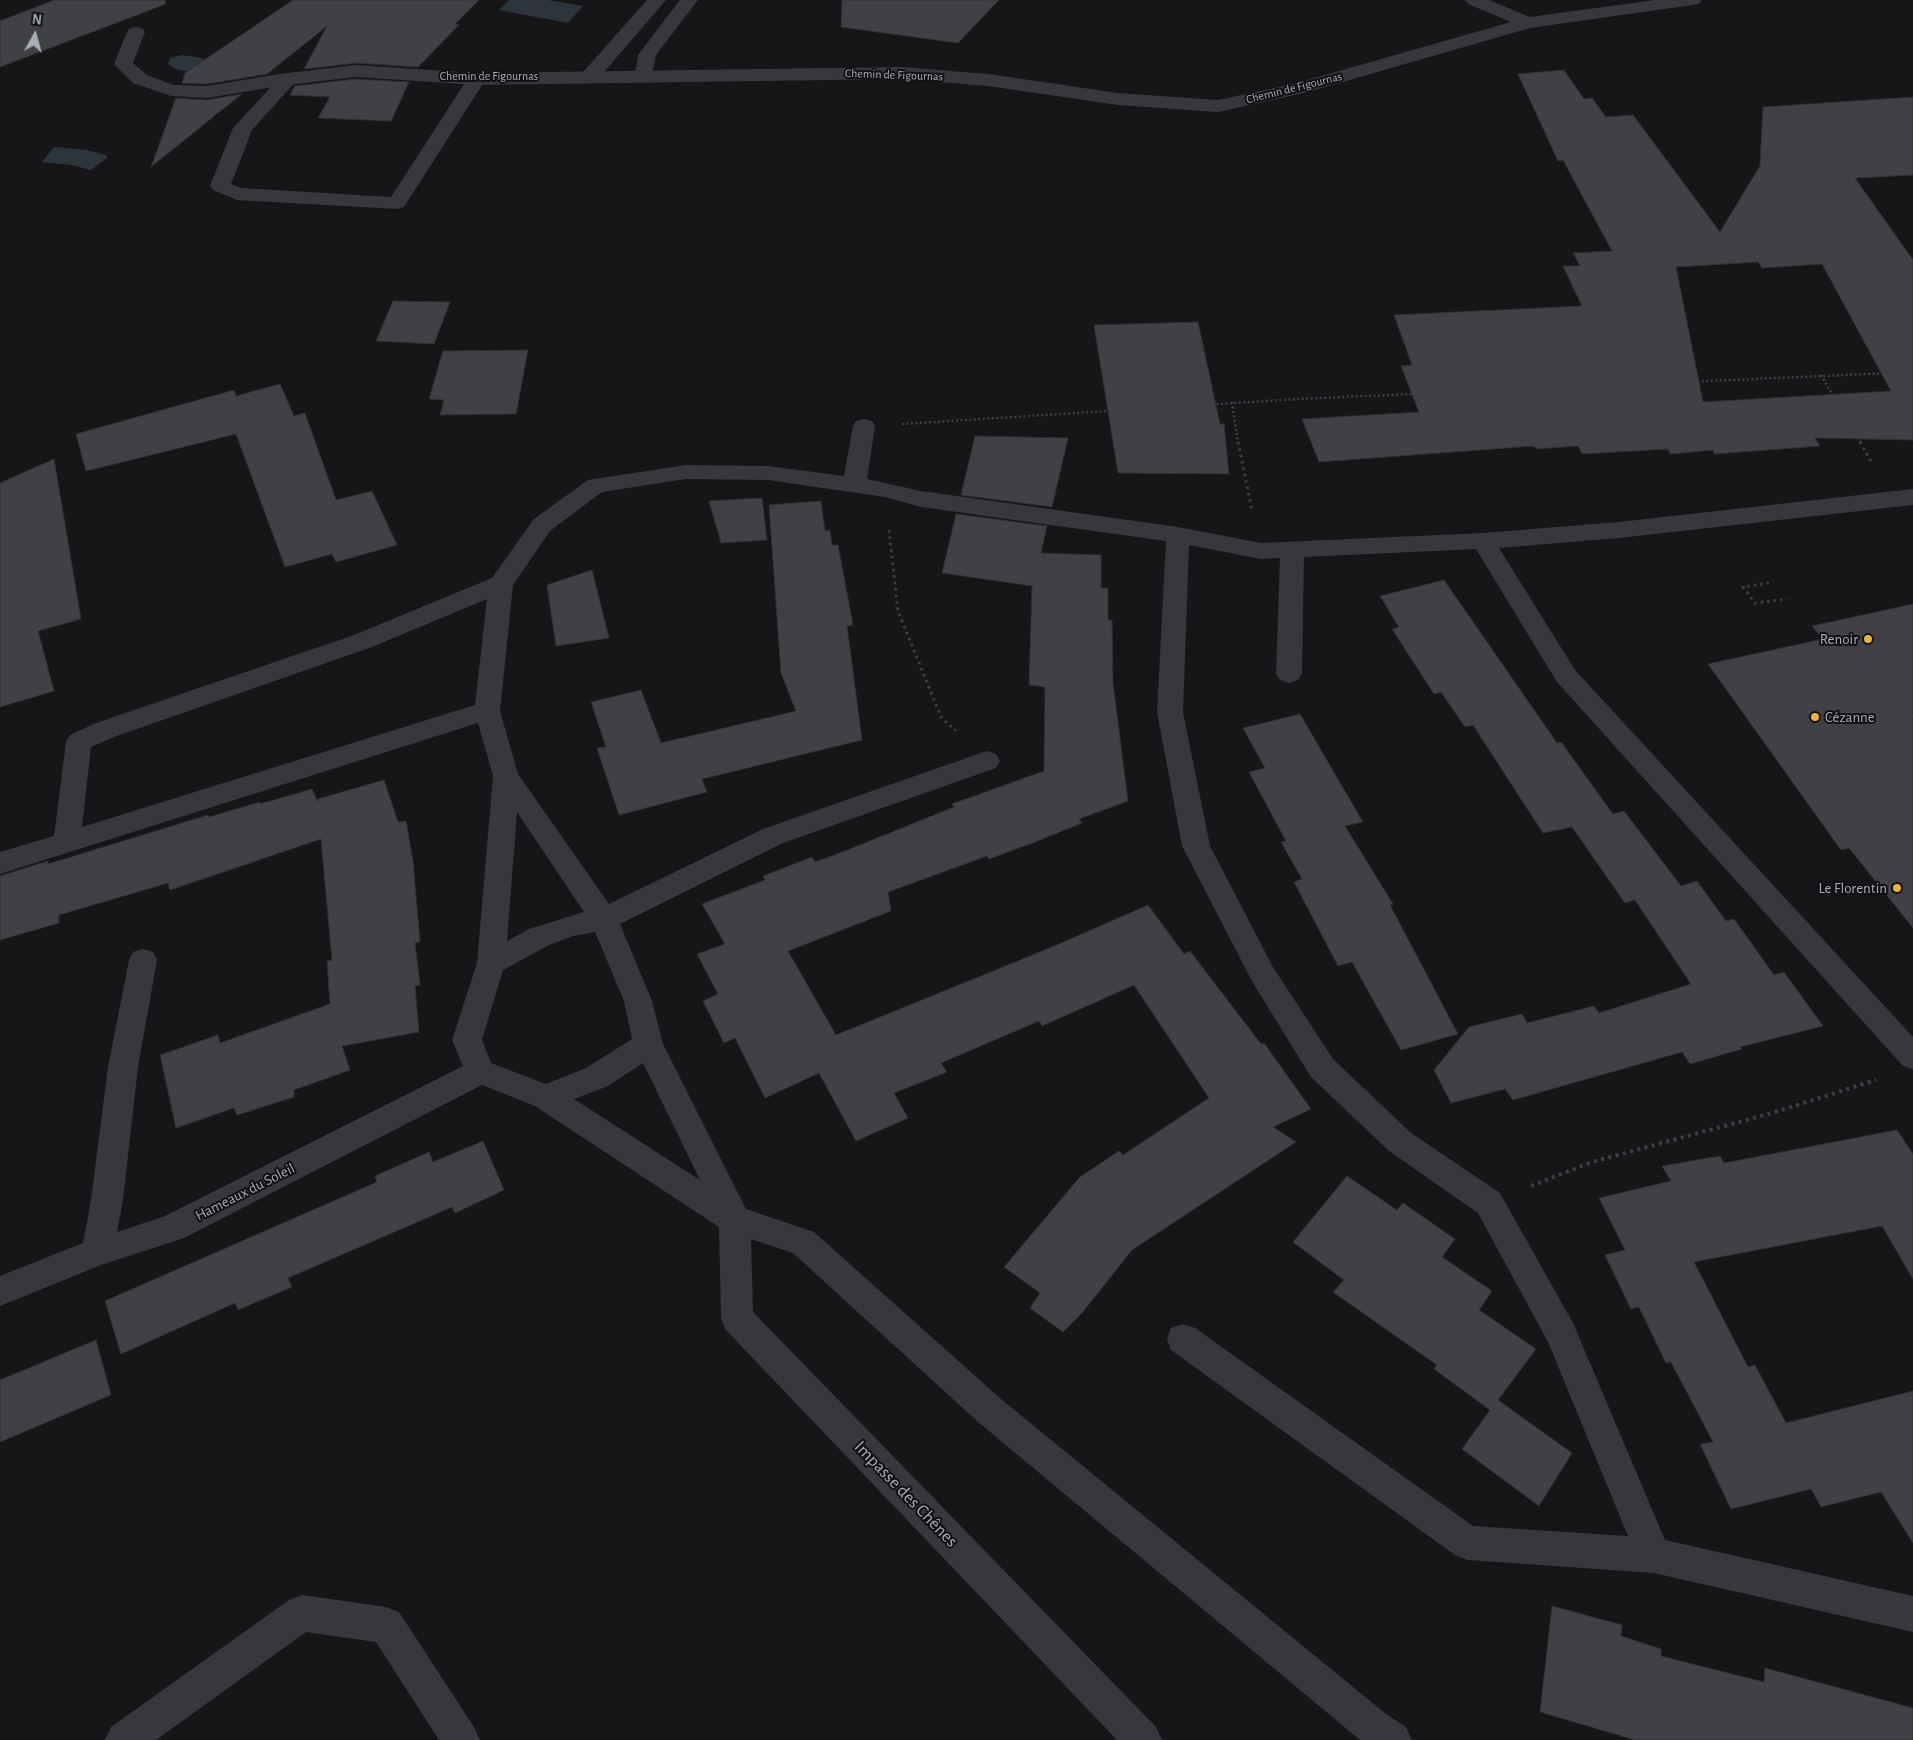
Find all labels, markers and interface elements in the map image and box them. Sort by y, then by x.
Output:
north arrow [10,10,60,60]
text: N [31,13,43,28]
street label: Chemin de Figournas [845,66,943,84]
street label: Chemin de Figournas [440,69,538,83]
street label: Chemin de Figournas [1245,69,1343,107]
place label: Renoir [1820,630,1858,648]
marker: Renoir [1862,633,1874,645]
place label: Cézanne [1825,708,1875,726]
marker: Cézanne [1809,711,1821,723]
place label: Le Florentin [1819,879,1887,897]
marker: Le Florentin [1891,882,1903,894]
street label: Hameaux du Soleil [192,1159,298,1225]
street label: Impasse des Chênes [850,1436,962,1552]

